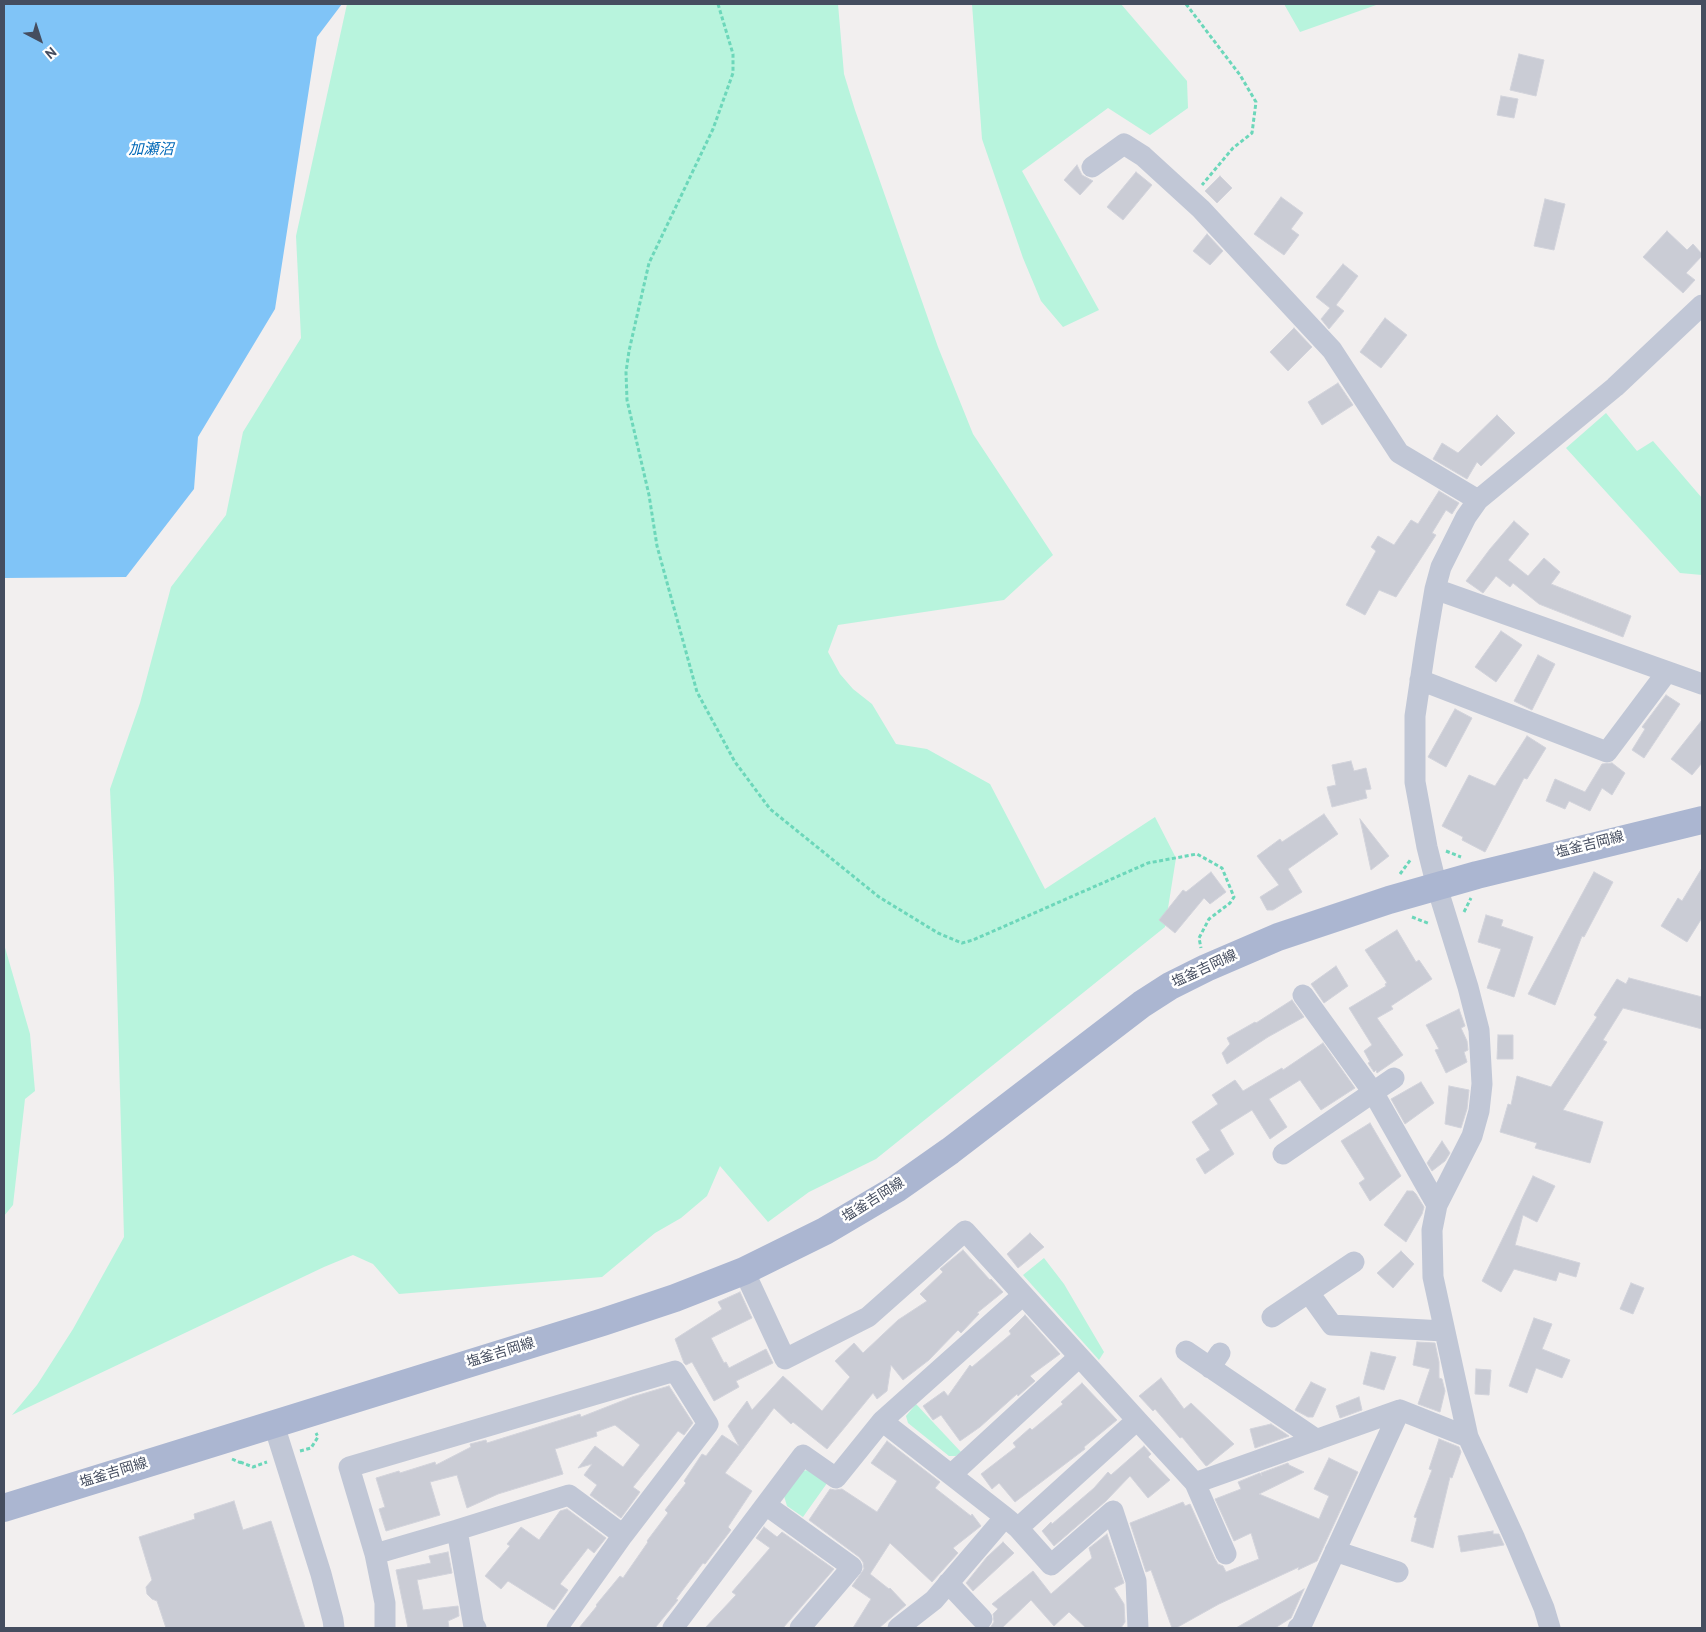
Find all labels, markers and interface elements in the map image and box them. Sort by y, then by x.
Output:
north arrow [15,15,65,65]
text: N [41,42,59,62]
water label: 加瀬沼 [129,142,173,160]
street label: 塩釜吉岡線 [1554,829,1626,863]
street label: 塩釜吉岡線 [1170,948,1240,992]
street label: 塩釜吉岡線 [840,1175,908,1227]
street label: 塩釜吉岡線 [465,1336,537,1372]
street label: 塩釜吉岡線 [78,1456,150,1492]

